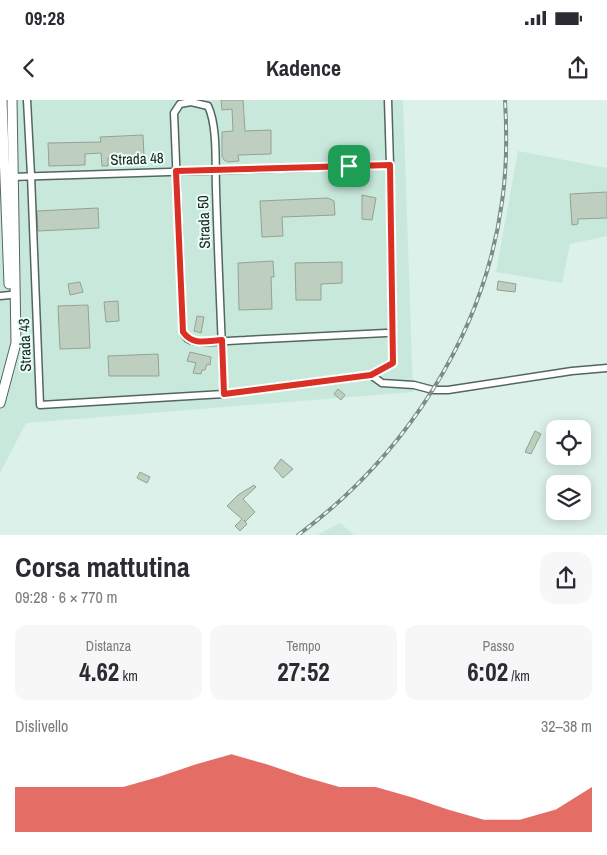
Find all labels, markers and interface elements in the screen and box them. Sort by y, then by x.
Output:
text: 09:28 [25,5,65,31]
text: Kadence [266,53,341,83]
icon: back [15,54,43,82]
icon: share [564,54,592,82]
pin [328,145,370,187]
street label: Strada 48 [110,147,164,170]
icon: arrive [335,152,363,180]
street label: Strada 50 [192,195,215,249]
street label: Strada 43 [13,318,36,372]
map controls [546,420,591,520]
button: locate [546,420,591,465]
button: layers [546,475,591,520]
text: Corsa mattutina [15,548,190,586]
button: share [540,552,592,604]
text: 09:28 · 6 × 770 m [15,586,118,608]
text: Distanza [86,637,131,655]
text: Tempo [286,637,321,655]
text: Passo [483,637,514,655]
text: 4.62 [79,655,119,689]
text: 27:52 [277,655,330,689]
text: 6:02 [467,655,508,689]
text: km [119,667,138,685]
text: /km [508,667,530,685]
text: Dislivello [15,715,68,737]
text: 32–38 m [541,715,592,737]

